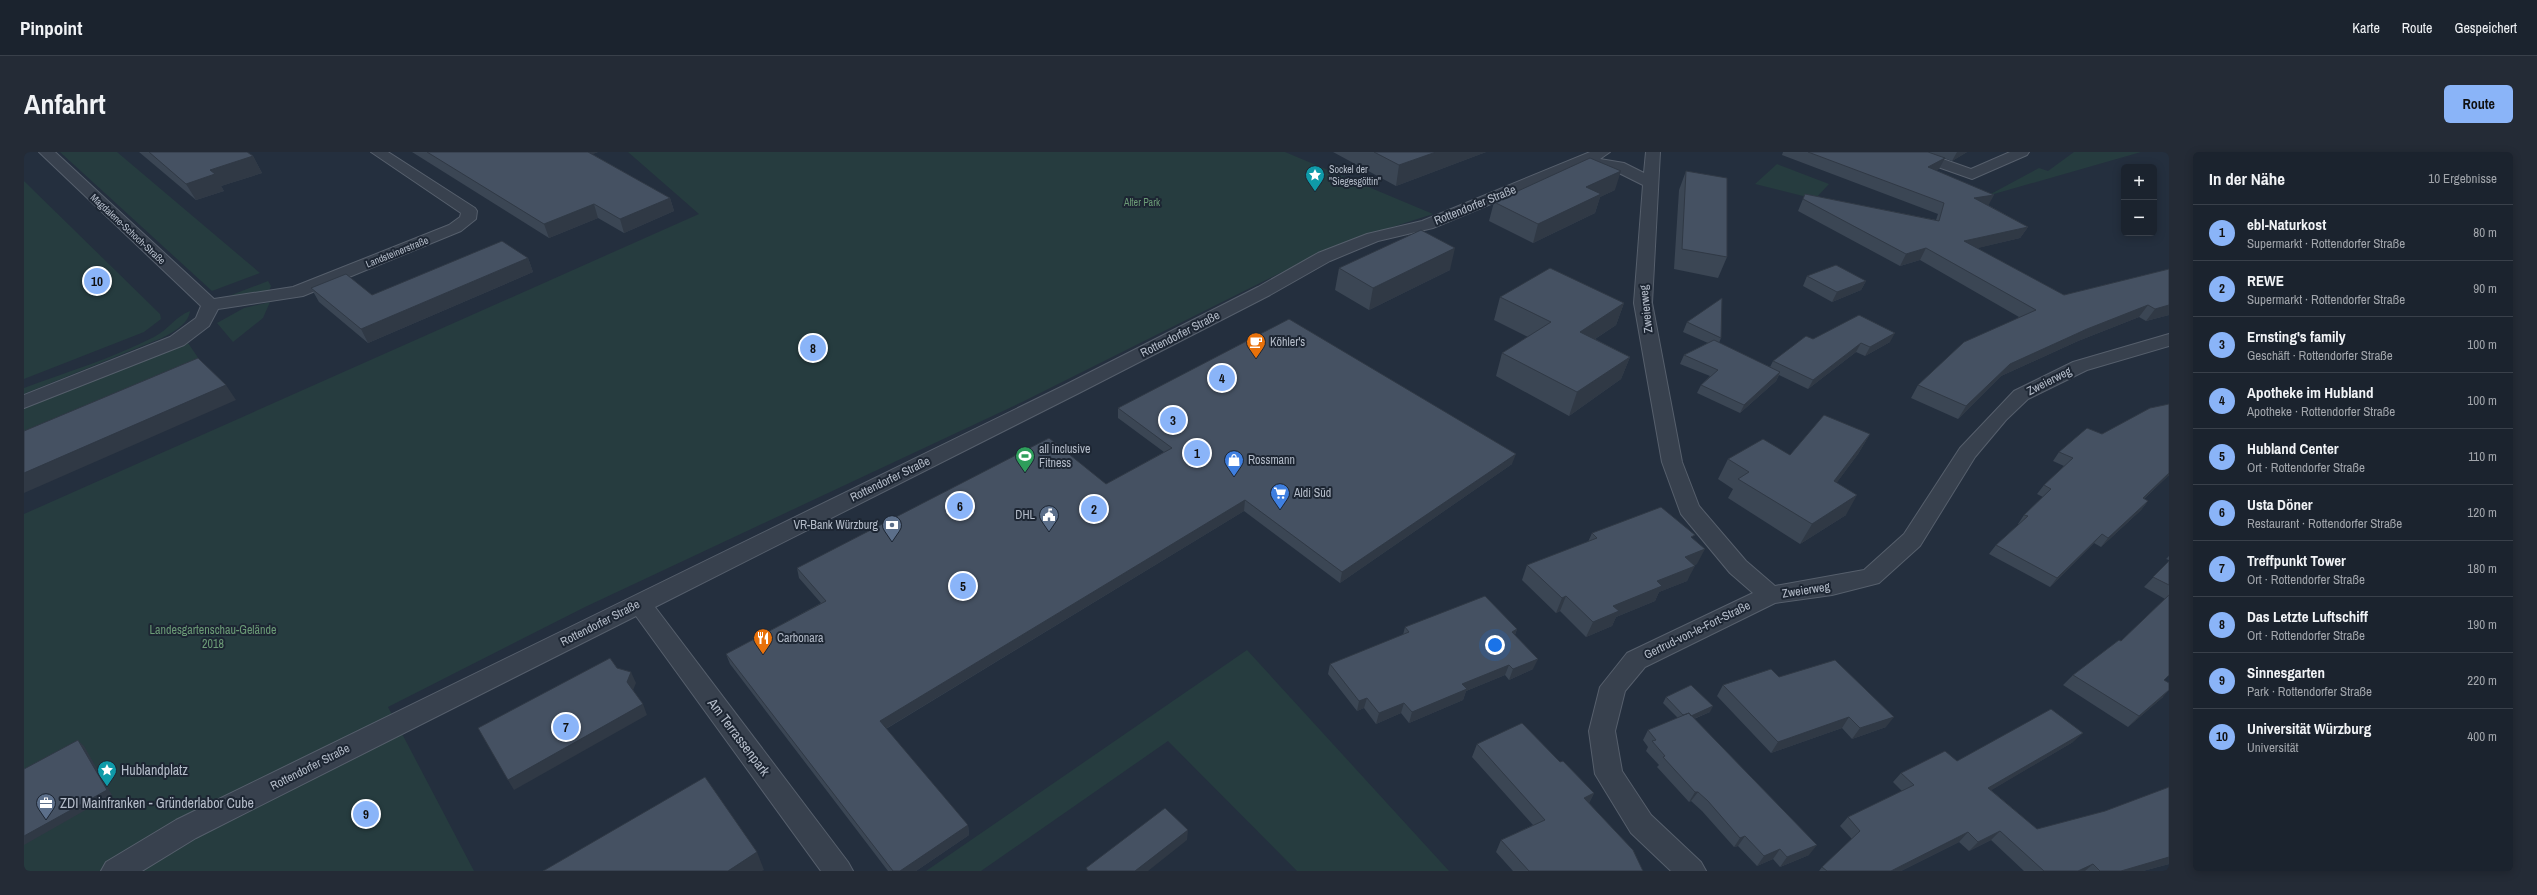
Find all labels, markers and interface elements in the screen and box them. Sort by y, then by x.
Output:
text: Pinpoint [20,15,82,41]
text: Karte [2352,19,2380,37]
text: Route [2402,19,2432,37]
text: Gespeichert [2454,19,2517,37]
text: Anfahrt [24,85,106,123]
button: Route [2444,85,2513,123]
place label: Sockel der "Siegesgöttin" [1329,163,1381,188]
place icon: Sockel der "Siegesgöttin" [1304,164,1326,192]
map controls [2121,164,2157,236]
button: + [2121,164,2157,200]
text: In der Nähe [2209,167,2285,190]
text: 10 Ergebnisse [2428,170,2497,187]
street label: Rottendorfer Straße [1432,181,1518,229]
street label: Magdalene-Schoch-Straße [88,191,169,267]
park label: Alter Park [1123,196,1161,209]
button: − [2121,200,2157,236]
text: ebl-Naturkost [2247,214,2326,235]
text: 1 [2219,224,2225,241]
text: 80 m [2473,224,2497,241]
street label: Landsteinerstraße [364,233,431,270]
text: Supermarkt · Rottendorfer Straße [2247,235,2405,252]
pin: 10 [84,266,110,296]
text: REWE [2247,270,2284,291]
text: 2 [2219,280,2225,297]
text: 90 m [2473,280,2497,297]
street label: Zweierweg [1635,284,1656,334]
text: Supermarkt · Rottendorfer Straße [2247,291,2405,308]
street label: Rottendorfer Straße [1138,307,1222,361]
text: Ernsting's family [2247,326,2346,347]
cafe icon: Köhler's [1245,331,1267,359]
pin: 8 [800,333,826,363]
place label: Köhler's [1270,334,1305,350]
text: 3 [2219,336,2225,353]
text: 100 m [2467,336,2497,353]
text: Geschäft · Rottendorfer Straße [2247,347,2393,364]
pin: 4 [1209,363,1235,393]
street label: Zweierweg [2024,363,2075,399]
text: Apotheke im Hubland [2247,382,2373,403]
text: 4 [2219,392,2225,409]
text: 100 m [2467,392,2497,409]
text: Apotheke · Rottendorfer Straße [2247,403,2395,420]
pin: 3 [1160,405,1186,435]
pin: 1 [1184,438,1210,468]
text: Hubland Center [2247,438,2339,459]
place label: all inclusive Fitness [1039,441,1090,471]
sports icon: all inclusive Fitness [1014,445,1036,473]
text: 5 [2219,448,2225,465]
text: 110 m [2468,448,2497,465]
shop icon: Rossmann [1223,449,1245,477]
place label: Rossmann [1248,452,1295,468]
street label: Rottendorfer Straße [847,453,933,505]
text: Ort · Rottendorfer Straße [2247,459,2365,476]
supermarket icon: Aldi Süd [1269,482,1291,510]
place label: Aldi Süd [1293,485,1331,501]
pin: 6 [947,491,973,521]
pin: 2 [1081,494,1107,524]
text: Usta Döner [2247,494,2313,515]
public building icon: DHL [1038,504,1060,532]
text: 6 [2219,504,2225,521]
text: 120 m [2467,504,2497,521]
place label: DHL [1015,507,1036,523]
bank icon: VR-Bank Würzburg [881,514,903,542]
text: Restaurant · Rottendorfer Straße [2247,515,2402,532]
place label: VR-Bank Würzburg [793,517,879,533]
text: Treffpunkt Tower [2247,550,2346,571]
text: 7 [2219,560,2225,577]
text: 180 m [2467,560,2497,577]
pin: 5 [950,571,976,601]
text: Ort · Rottendorfer Straße [2247,571,2365,588]
street label: Zweierweg [1781,578,1832,602]
street label: Rottendorfer Straße [558,596,642,650]
street label: Gertrud-von-le-Fort-Straße [1641,597,1753,663]
text: Das Letzte Luftschiff [2247,606,2368,627]
text: 8 [2219,616,2225,633]
text: 190 m [2467,616,2497,633]
park label: Landesgartenschau-Gelände 2018 [150,622,276,652]
restaurant icon: Carbonara [752,627,774,655]
text: Ort · Rottendorfer Straße [2247,627,2365,644]
place label: Carbonara [777,630,824,646]
your location [1485,635,1505,655]
text: Sinnesgarten [2247,662,2325,683]
text: 9 [2219,672,2225,689]
text: 220 m [2467,672,2497,689]
text: Park · Rottendorfer Straße [2247,683,2372,700]
street label: Am Terrassenpark [703,694,774,780]
pin: 7 [553,712,579,742]
text: Universität Würzburg [2247,718,2371,739]
text: 10 [2216,728,2228,745]
text: 400 m [2467,728,2497,745]
text: Universität [2247,739,2299,756]
street label: Rottendorfer Straße [268,740,352,794]
place icon: Hublandplatz [96,759,118,787]
place label: Hublandplatz [121,761,188,779]
office icon: ZDI Mainfranken - Gründerlabor Cube [35,792,57,820]
place label: ZDI Mainfranken - Gründerlabor Cube [60,794,254,812]
pin: 9 [353,799,379,829]

